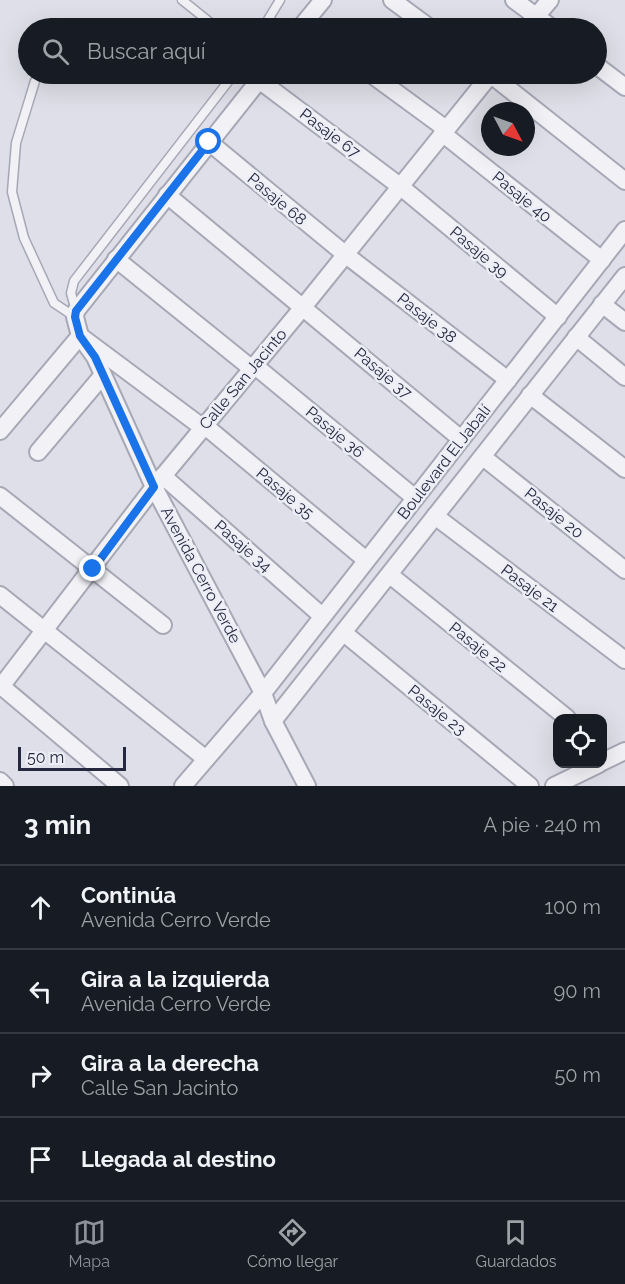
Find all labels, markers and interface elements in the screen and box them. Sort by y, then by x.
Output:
search box [18,18,607,84]
icon: search [39,35,72,68]
text: Buscar aquí [87,38,206,64]
north arrow [481,102,535,156]
street label: Pasaje 67 [296,104,364,162]
route start [195,128,221,154]
street label: Pasaje 40 [489,167,555,227]
street label: Pasaje 68 [244,169,310,229]
street label: Pasaje 39 [446,222,512,282]
street label: Pasaje 38 [394,289,460,347]
street label: Calle San Jacinto [195,325,291,433]
street label: Pasaje 37 [350,344,416,403]
street label: Boulevard El Jabalí [394,401,495,523]
street label: Pasaje 36 [302,402,368,462]
street label: Pasaje 35 [252,463,318,523]
street label: Pasaje 20 [521,484,587,542]
street label: Avenida Cerro Verde [157,504,245,646]
street label: Pasaje 34 [211,516,276,576]
route end [79,555,105,581]
street label: Pasaje 21 [497,560,563,616]
street label: Pasaje 22 [445,618,511,676]
street label: Pasaje 23 [404,681,470,739]
map controls [553,714,607,768]
button: locate [553,714,607,768]
scale bar [18,744,126,772]
text: 50 m [27,748,64,767]
text: 3 min [24,810,91,840]
text: A pie · 240 m [484,813,601,837]
text: Continúa [81,882,176,908]
icon: ahead [24,891,57,924]
text: 100 m [544,895,601,919]
text: Avenida Cerro Verde [81,908,271,932]
text: Gira a la izquierda [81,966,270,992]
icon: left [24,975,57,1008]
text: 90 m [554,979,601,1003]
text: Avenida Cerro Verde [81,992,271,1016]
text: Gira a la derecha [81,1050,259,1076]
icon: right [24,1059,57,1092]
text: 50 m [554,1063,601,1087]
text: Calle San Jacinto [81,1076,238,1100]
icon: arrive [24,1143,57,1176]
text: Llegada al destino [81,1146,276,1172]
tab: Mapa [69,1216,110,1271]
tab: Cómo llegar [247,1216,338,1271]
tab: Guardados [475,1216,556,1271]

